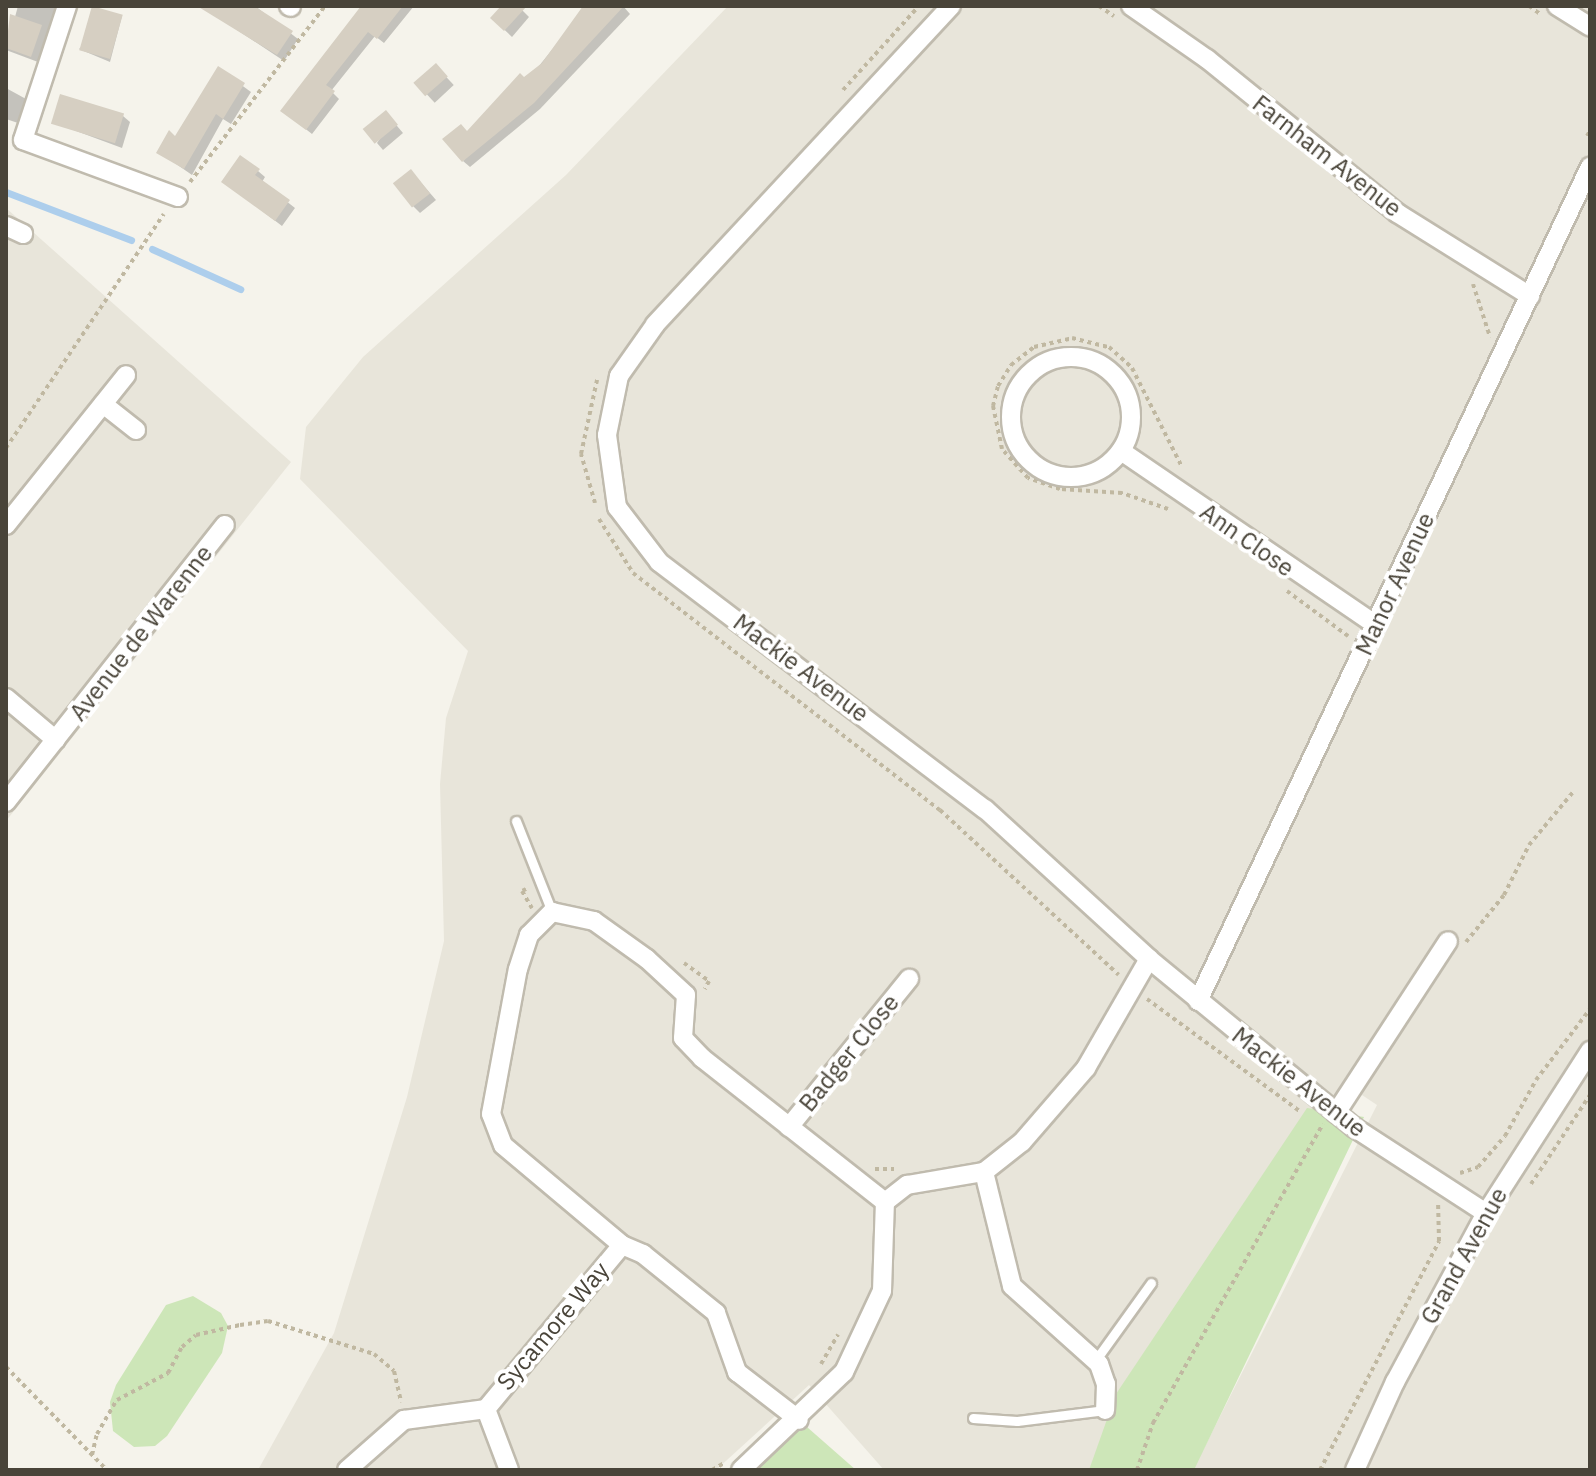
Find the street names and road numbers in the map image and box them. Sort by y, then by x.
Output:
street label: Farnham Avenue [1247,89,1407,223]
street label: Ann Close [1194,497,1300,583]
street label: Manor Avenue [1349,508,1441,660]
street label: Avenue de Warenne [64,539,218,727]
street label: Mackie Avenue [728,608,874,728]
street label: Badger Close [793,989,905,1117]
street label: Mackie Avenue [1226,1021,1372,1143]
street label: Grand Avenue [1415,1183,1513,1329]
street label: Sycamore Way [491,1256,615,1396]

